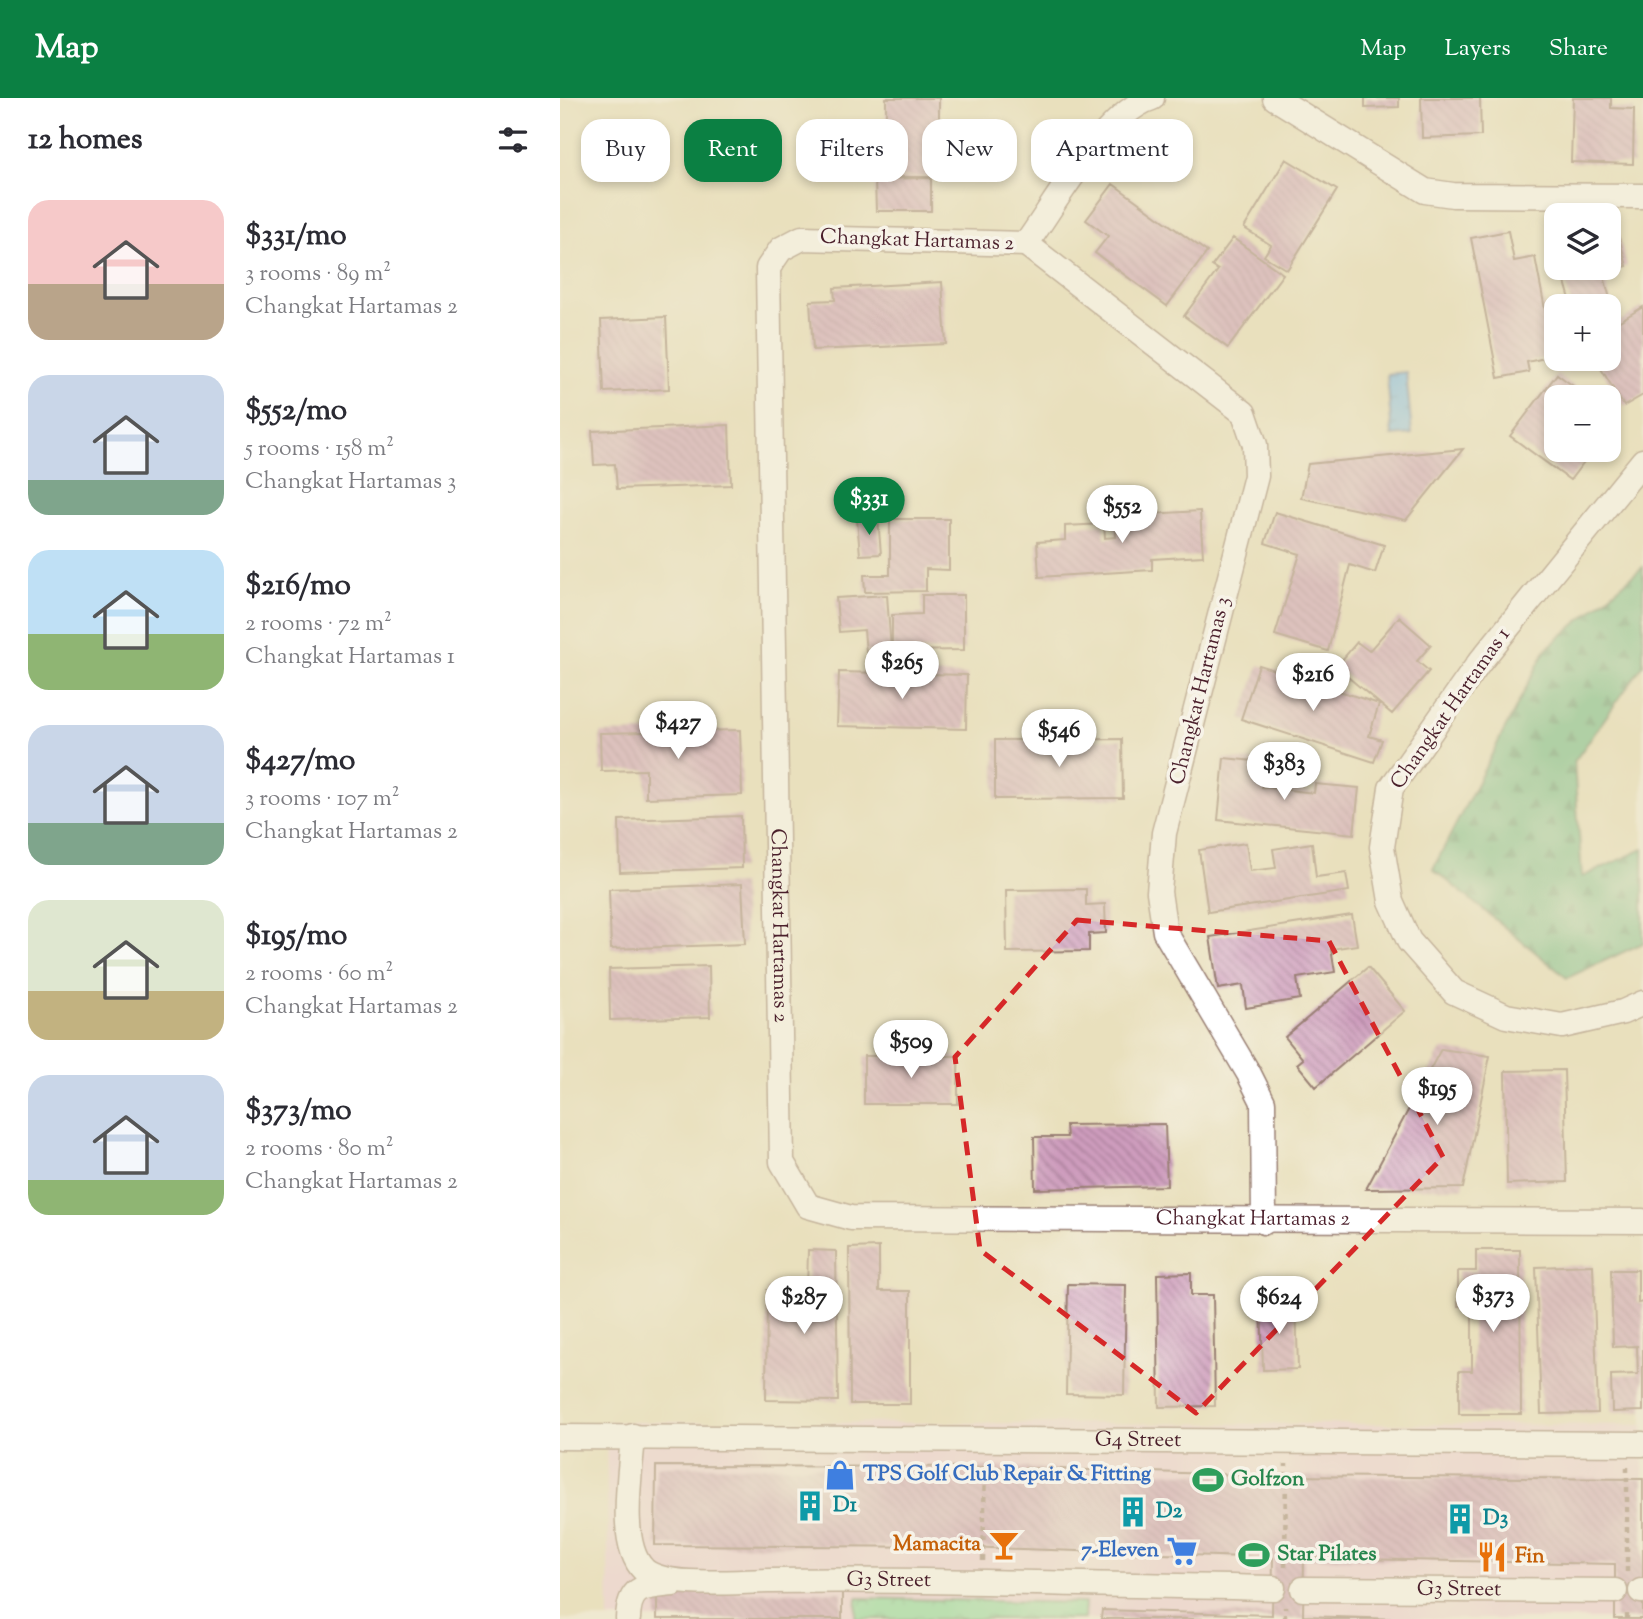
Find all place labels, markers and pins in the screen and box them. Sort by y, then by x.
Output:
pin: $331 [828,478,910,537]
pin: $552 [1081,486,1163,545]
pin: $265 [861,642,943,701]
pin: $216 [1272,654,1354,713]
pin: $427 [637,702,719,761]
pin: $546 [1018,710,1100,769]
pin: $383 [1243,742,1325,802]
pin: $509 [870,1020,952,1080]
pin: $195 [1396,1068,1478,1127]
pin: $373 [1452,1274,1534,1334]
pin: $287 [763,1276,845,1336]
pin: $624 [1238,1276,1320,1336]
shop icon: TPS Golf Club Repair & Fitting [823,1458,857,1492]
place label: TPS Golf Club Repair & Fitting [863,1460,1152,1490]
sports icon: Golfzon [1191,1463,1225,1497]
place label: Golfzon [1231,1465,1305,1495]
building icon: D1 [793,1489,827,1523]
place label: D1 [833,1491,858,1521]
building icon: D2 [1116,1495,1150,1529]
place label: D2 [1156,1497,1182,1527]
building icon: D3 [1443,1502,1477,1536]
place label: D3 [1483,1504,1508,1534]
bar icon: Mamacita [987,1528,1021,1562]
place label: Mamacita [893,1530,981,1560]
supermarket icon: 7-Eleven [1165,1534,1199,1568]
place label: 7-Eleven [1081,1536,1160,1566]
sports icon: Star Pilates [1237,1538,1271,1572]
place label: Star Pilates [1277,1540,1377,1570]
restaurant icon: Fin [1475,1540,1509,1574]
place label: Fin [1515,1542,1545,1572]

